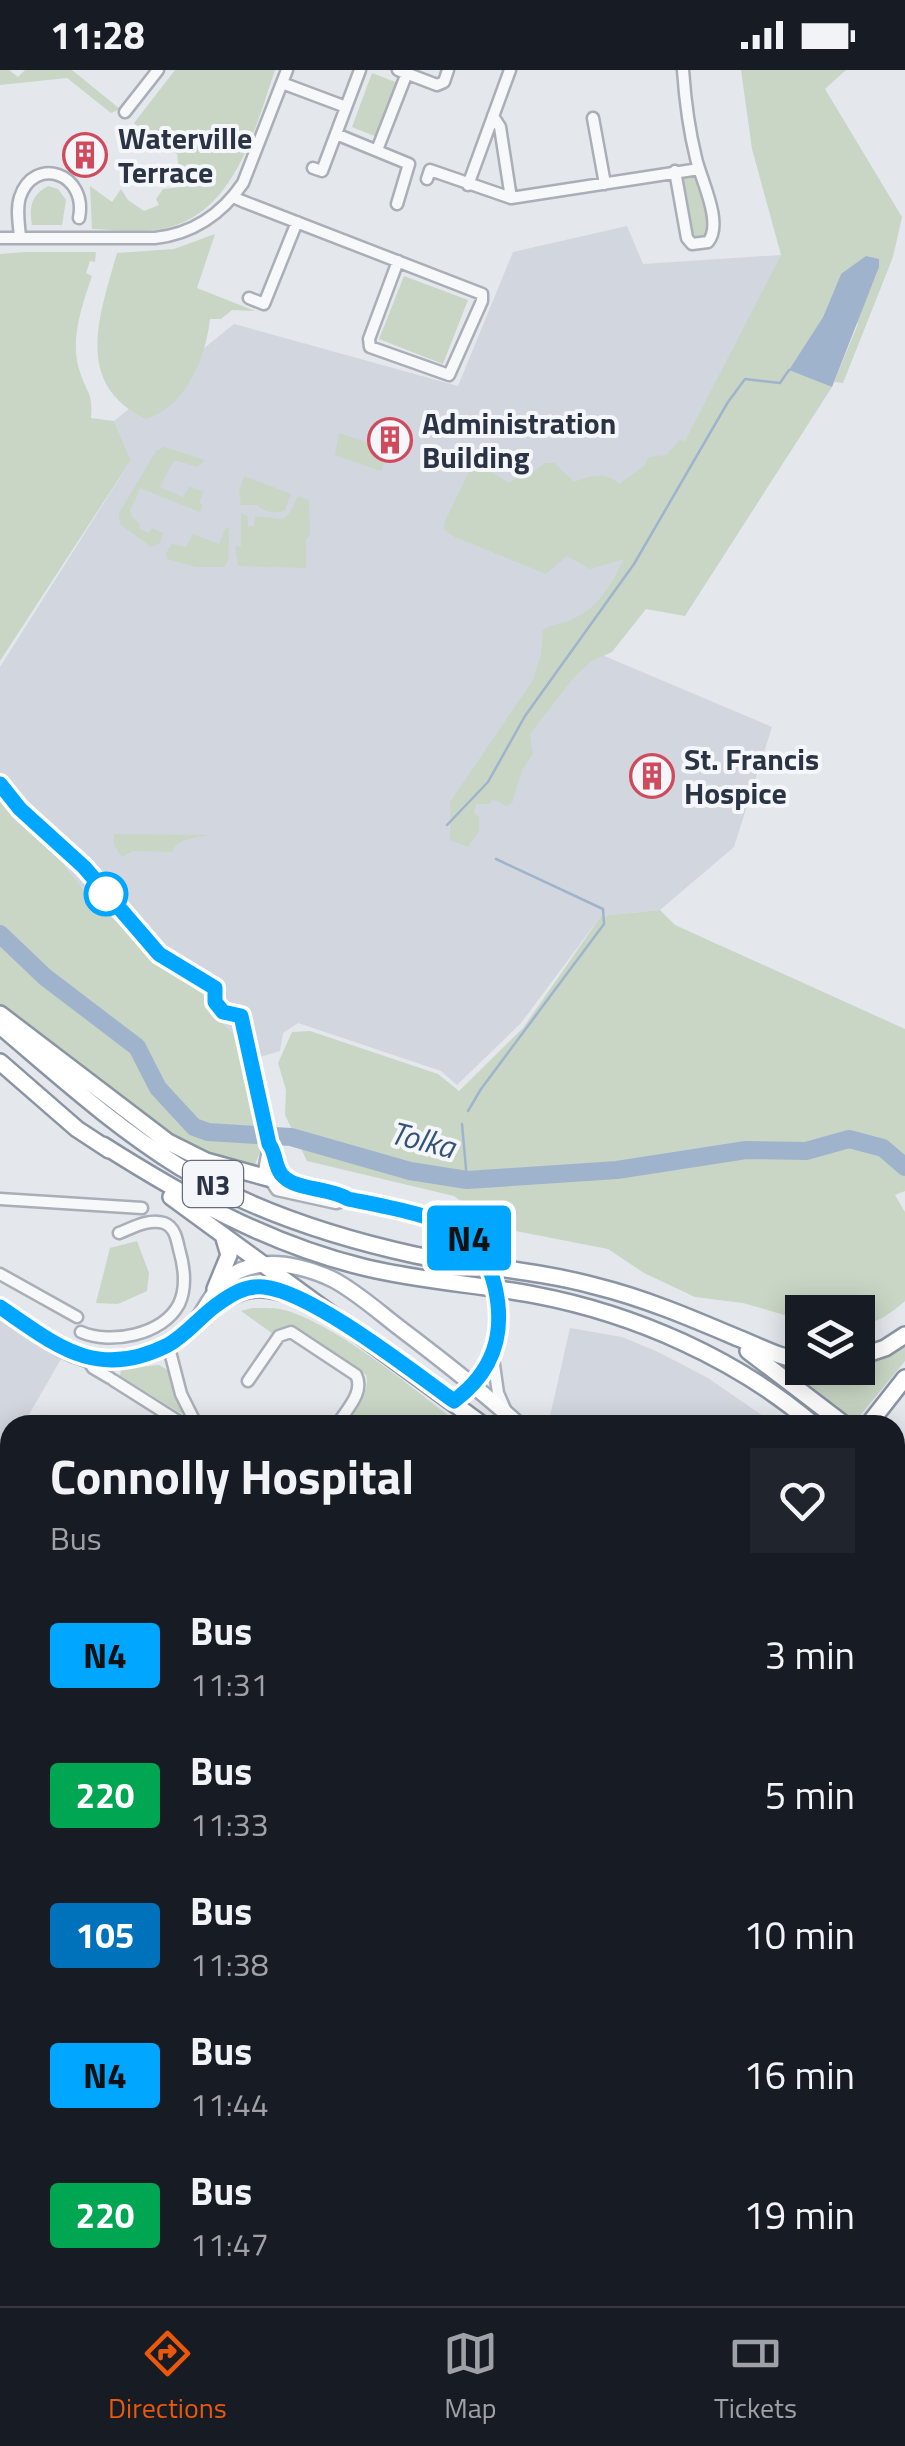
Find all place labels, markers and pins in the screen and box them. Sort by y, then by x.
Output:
place label: Waterville Terrace [118,115,252,195]
building icon: Waterville Terrace [62,132,108,178]
place label: Administration Building [422,400,616,480]
building icon: Administration Building [367,417,413,463]
place label: St. Francis Hospice [684,736,819,816]
building icon: St. Francis Hospice [629,753,675,799]
unlabelled marker [85,873,127,915]

